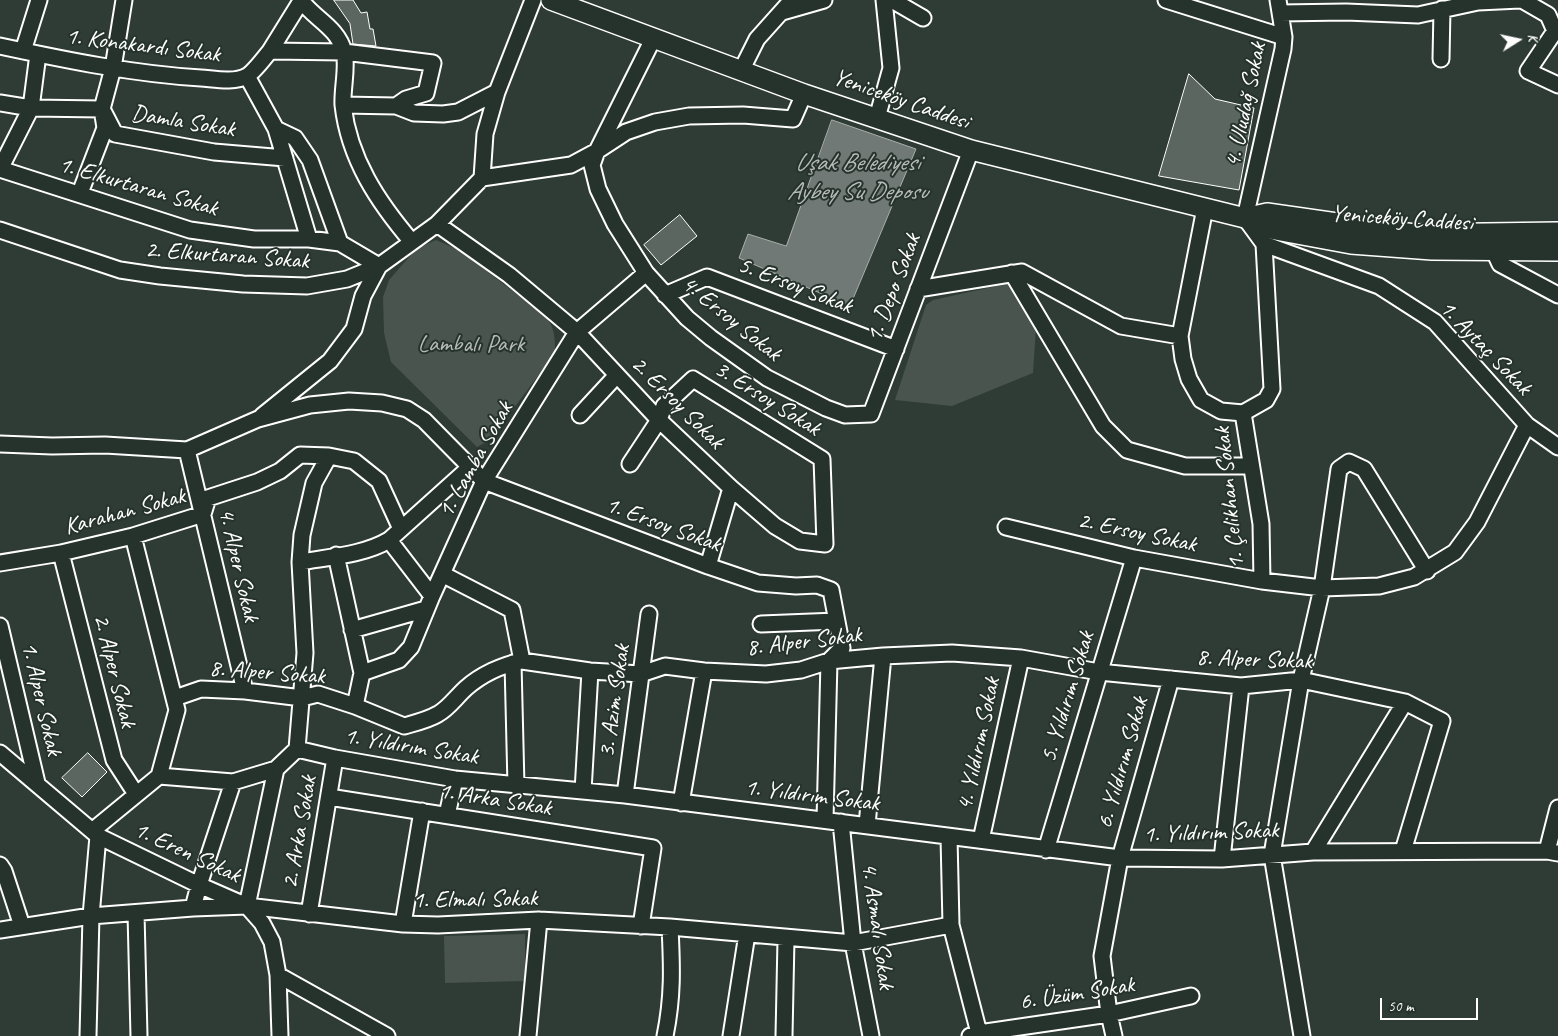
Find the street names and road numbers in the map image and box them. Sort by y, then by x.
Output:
street label: 1. Konakardı Sokak [64,22,222,70]
street label: 4. Uludağ Sokak [1219,40,1273,170]
street label: Yeniceköy Caddesi [829,63,973,137]
street label: Damla Sokak [129,100,237,144]
street label: 1. Elkurtaran Sokak [55,151,221,223]
street label: Yeniceköy Caddesi [1330,200,1474,238]
street label: 1. Depo Sokak [860,230,928,346]
street label: 2. Elkurtaran Sokak [144,236,310,276]
street label: 5. Ersoy Sokak [734,251,856,321]
street label: 4. Ersoy Sokak [675,270,787,368]
street label: 1. Aytaç Sokak [1433,294,1537,402]
street label: 2. Ersoy Sokak [624,350,730,456]
street label: 3. Ersoy Sokak [708,355,826,443]
street label: 1. Lamba Sokak [432,397,520,523]
street label: 1. Çelikhan Sokak [1208,426,1252,570]
street label: Karahan Sokak [61,482,189,542]
street label: 1. Ersoy Sokak [602,491,724,559]
street label: 4. Alper Sokak [211,505,265,625]
street label: 2. Ersoy Sokak [1075,506,1199,560]
street label: 2. Alper Sokak [86,611,142,731]
street label: 8. Alper Sokak [745,621,863,663]
street label: 5. Yıldırım Sokak [1034,628,1102,766]
street label: 1. Alper Sokak [14,639,68,759]
street label: 3. Azim Sokak [593,643,637,759]
street label: 8. Alper Sokak [1196,644,1312,676]
street label: 8. Alper Sokak [208,655,326,691]
street label: 4. Yıldırım Sokak [951,675,1007,813]
street label: 6. Yıldırım Sokak [1091,694,1155,832]
street label: 1. Yıldırım Sokak [342,722,480,772]
street label: 2. Arka Sokak [276,773,324,891]
street label: 1. Yıldırım Sokak [743,773,881,819]
street label: 1. Arka Sokak [436,777,554,823]
street label: 1. Eren Sokak [129,816,245,890]
street label: 1. Yıldırım Sokak [1143,816,1279,850]
street label: 4. Asmalı Sokak [854,861,900,991]
street label: 1. Elmalı Sokak [412,885,538,915]
street label: 6. Üzüm Sokak [1018,971,1136,1017]

